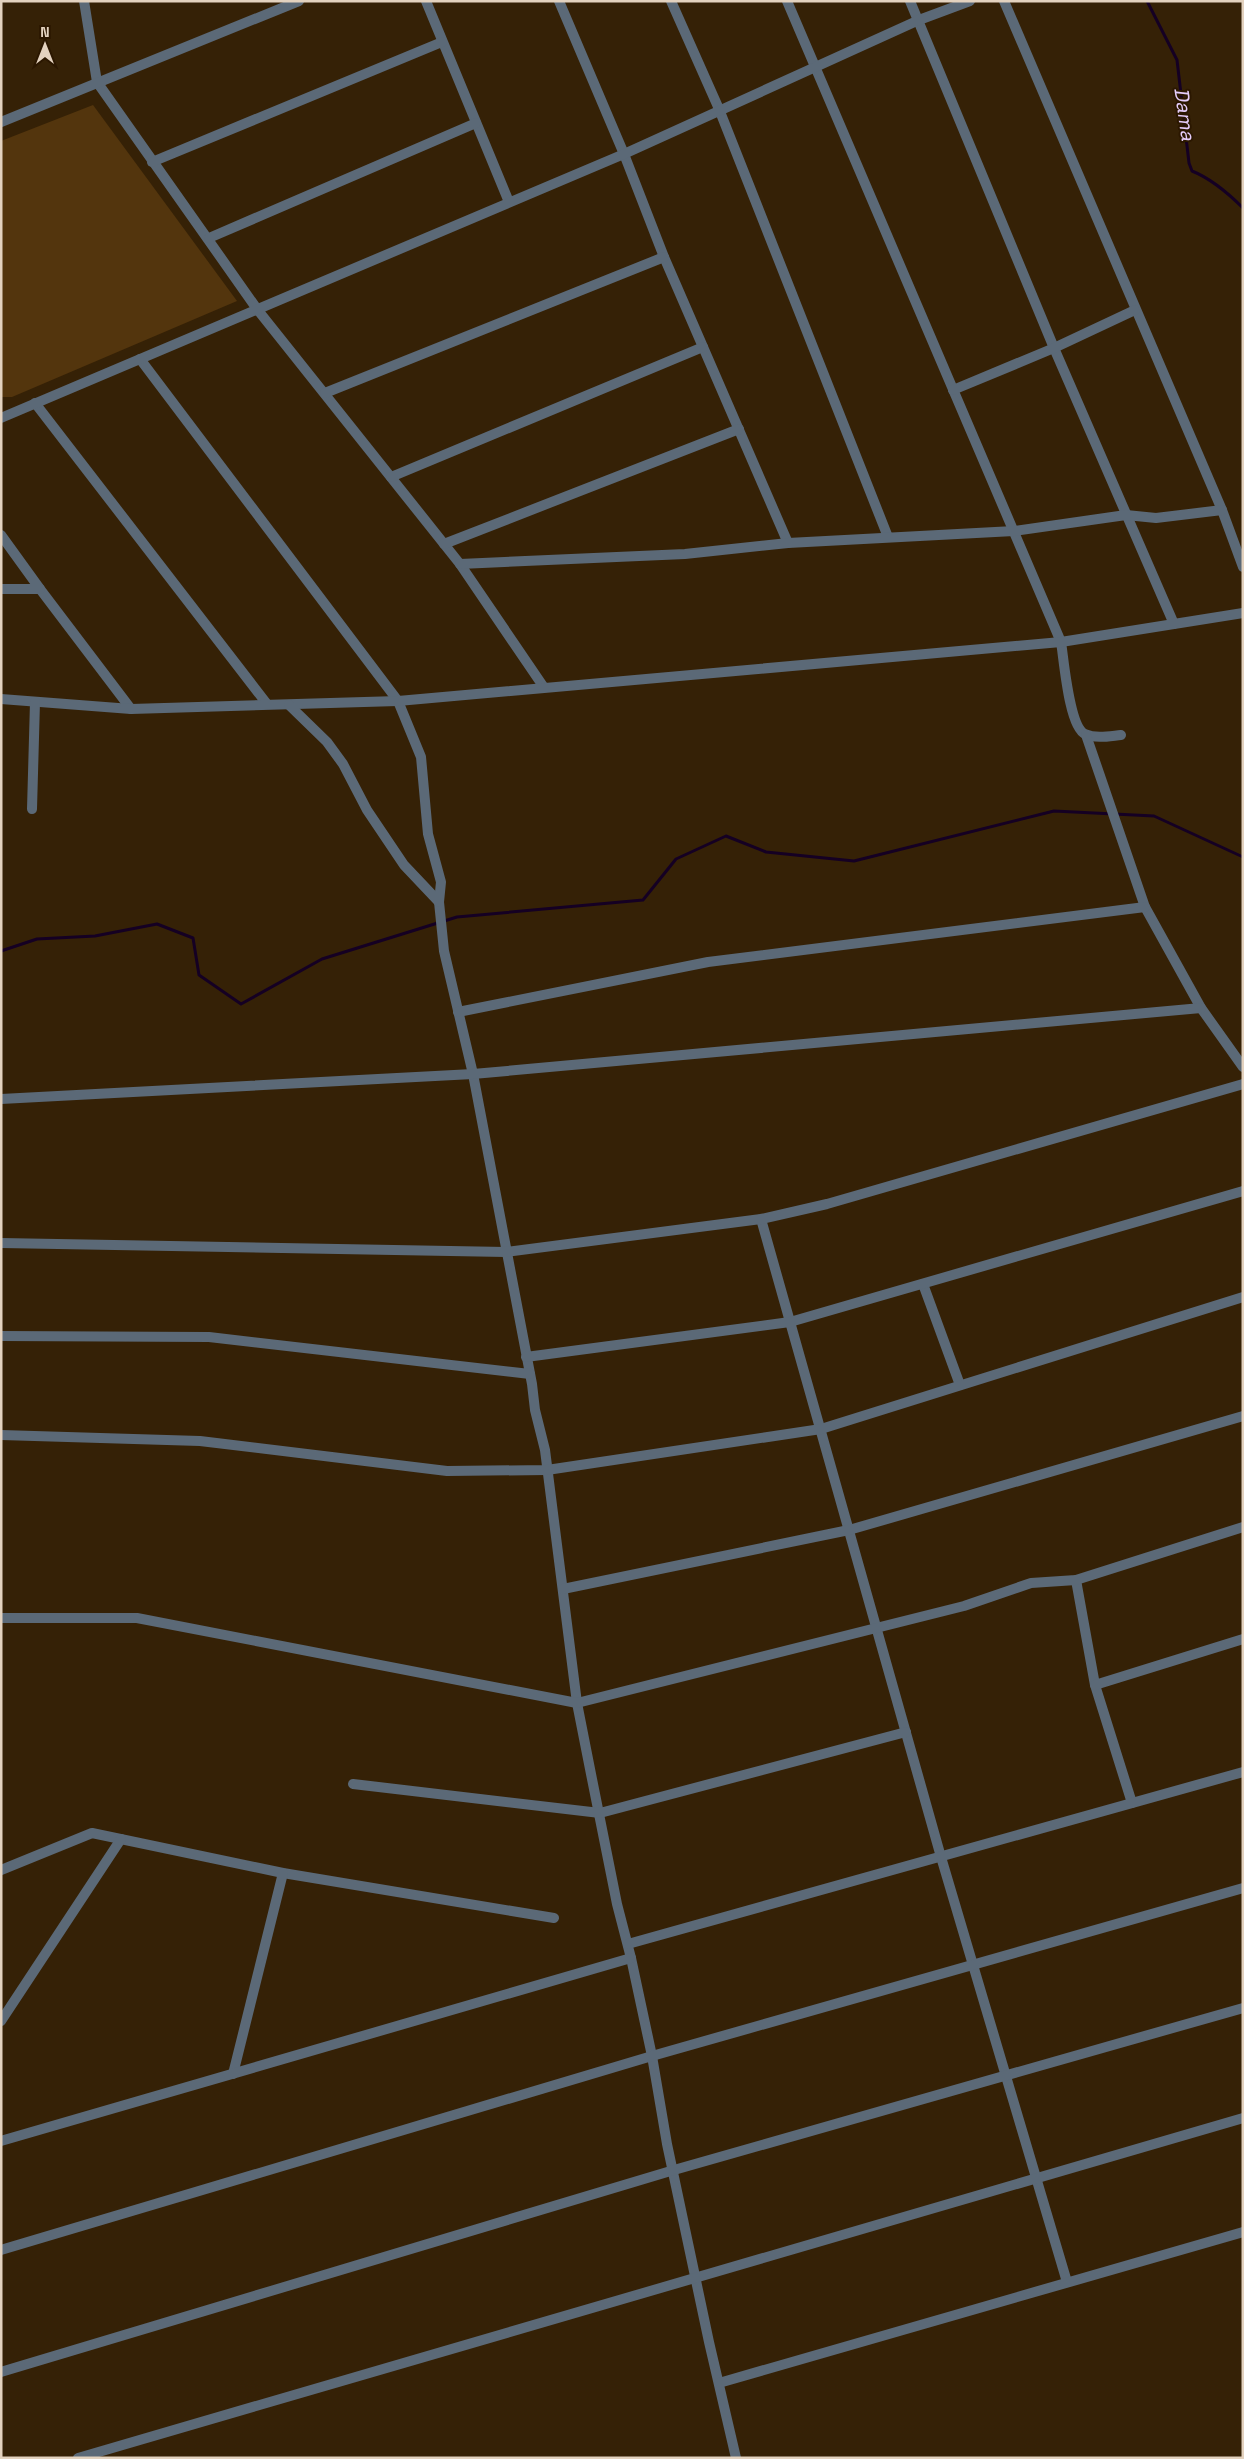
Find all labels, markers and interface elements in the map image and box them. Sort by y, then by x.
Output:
north arrow [20,20,70,70]
text: N [40,23,50,41]
water label: Dama [1168,86,1202,143]

